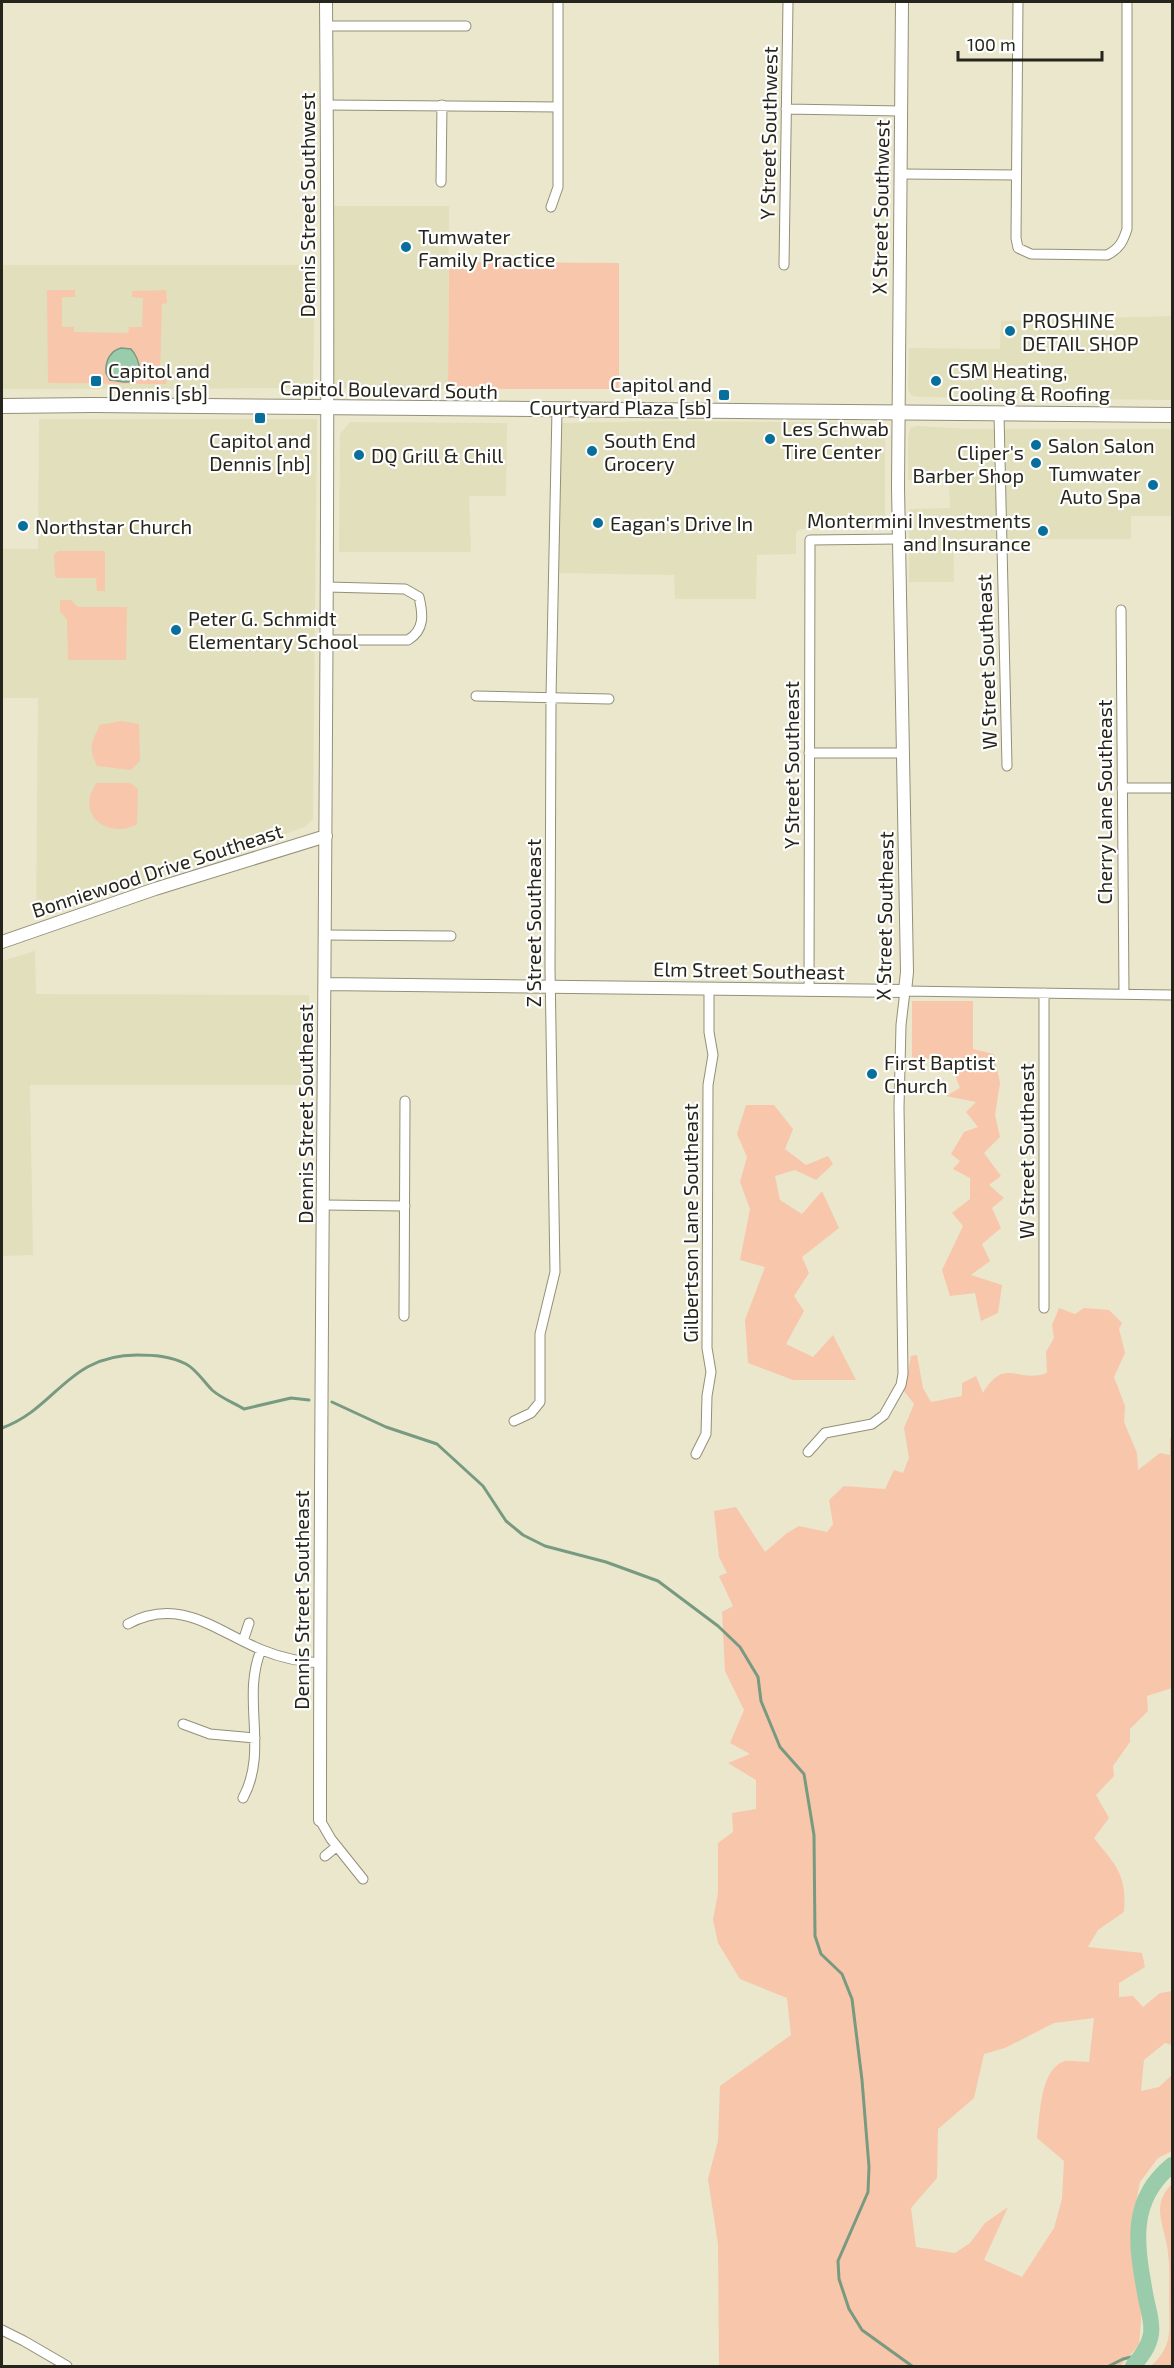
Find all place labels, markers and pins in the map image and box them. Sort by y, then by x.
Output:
place label: Tumwater Family Practice [418,224,555,271]
marker: Tumwater Family Practice [399,240,413,254]
place label: PROSHINE DETAIL SHOP [1022,308,1139,355]
marker: PROSHINE DETAIL SHOP [1003,324,1017,338]
place label: Capitol and Dennis [sb] [108,358,210,405]
place label: CSM Heating, Cooling & Roofing [948,358,1110,405]
place label: Capitol and Courtyard Plaza [sb] [529,372,712,419]
marker: Capitol and Dennis [sb] [89,374,103,388]
marker: CSM Heating, Cooling & Roofing [929,374,943,388]
marker: Capitol and Courtyard Plaza [sb] [717,388,731,402]
marker: Capitol and Dennis [nb] [253,411,267,425]
place label: Les Schwab Tire Center [782,416,889,463]
place label: Capitol and Dennis [nb] [209,428,311,475]
place label: South End Grocery [604,428,696,475]
marker: Les Schwab Tire Center [763,432,777,446]
place label: Salon Salon [1048,433,1155,457]
marker: Salon Salon [1029,438,1043,452]
place label: Cliper's Barber Shop [913,440,1024,487]
place label: DQ Grill & Chill [371,443,503,467]
marker: South End Grocery [585,444,599,458]
marker: DQ Grill & Chill [352,448,366,462]
marker: Cliper's Barber Shop [1029,456,1043,470]
place label: Tumwater Auto Spa [1048,461,1141,508]
marker: Tumwater Auto Spa [1146,478,1160,492]
place label: Montermini Investments and Insurance [807,508,1031,555]
place label: Eagan's Drive In [610,511,753,535]
place label: Northstar Church [35,514,192,538]
marker: Eagan's Drive In [591,516,605,530]
marker: Northstar Church [16,519,30,533]
marker: Montermini Investments and Insurance [1036,524,1050,538]
place label: Peter G. Schmidt Elementary School [188,606,358,653]
marker: Peter G. Schmidt Elementary School [169,623,183,637]
place label: First Baptist Church [884,1050,996,1097]
marker: First Baptist Church [865,1067,879,1081]

